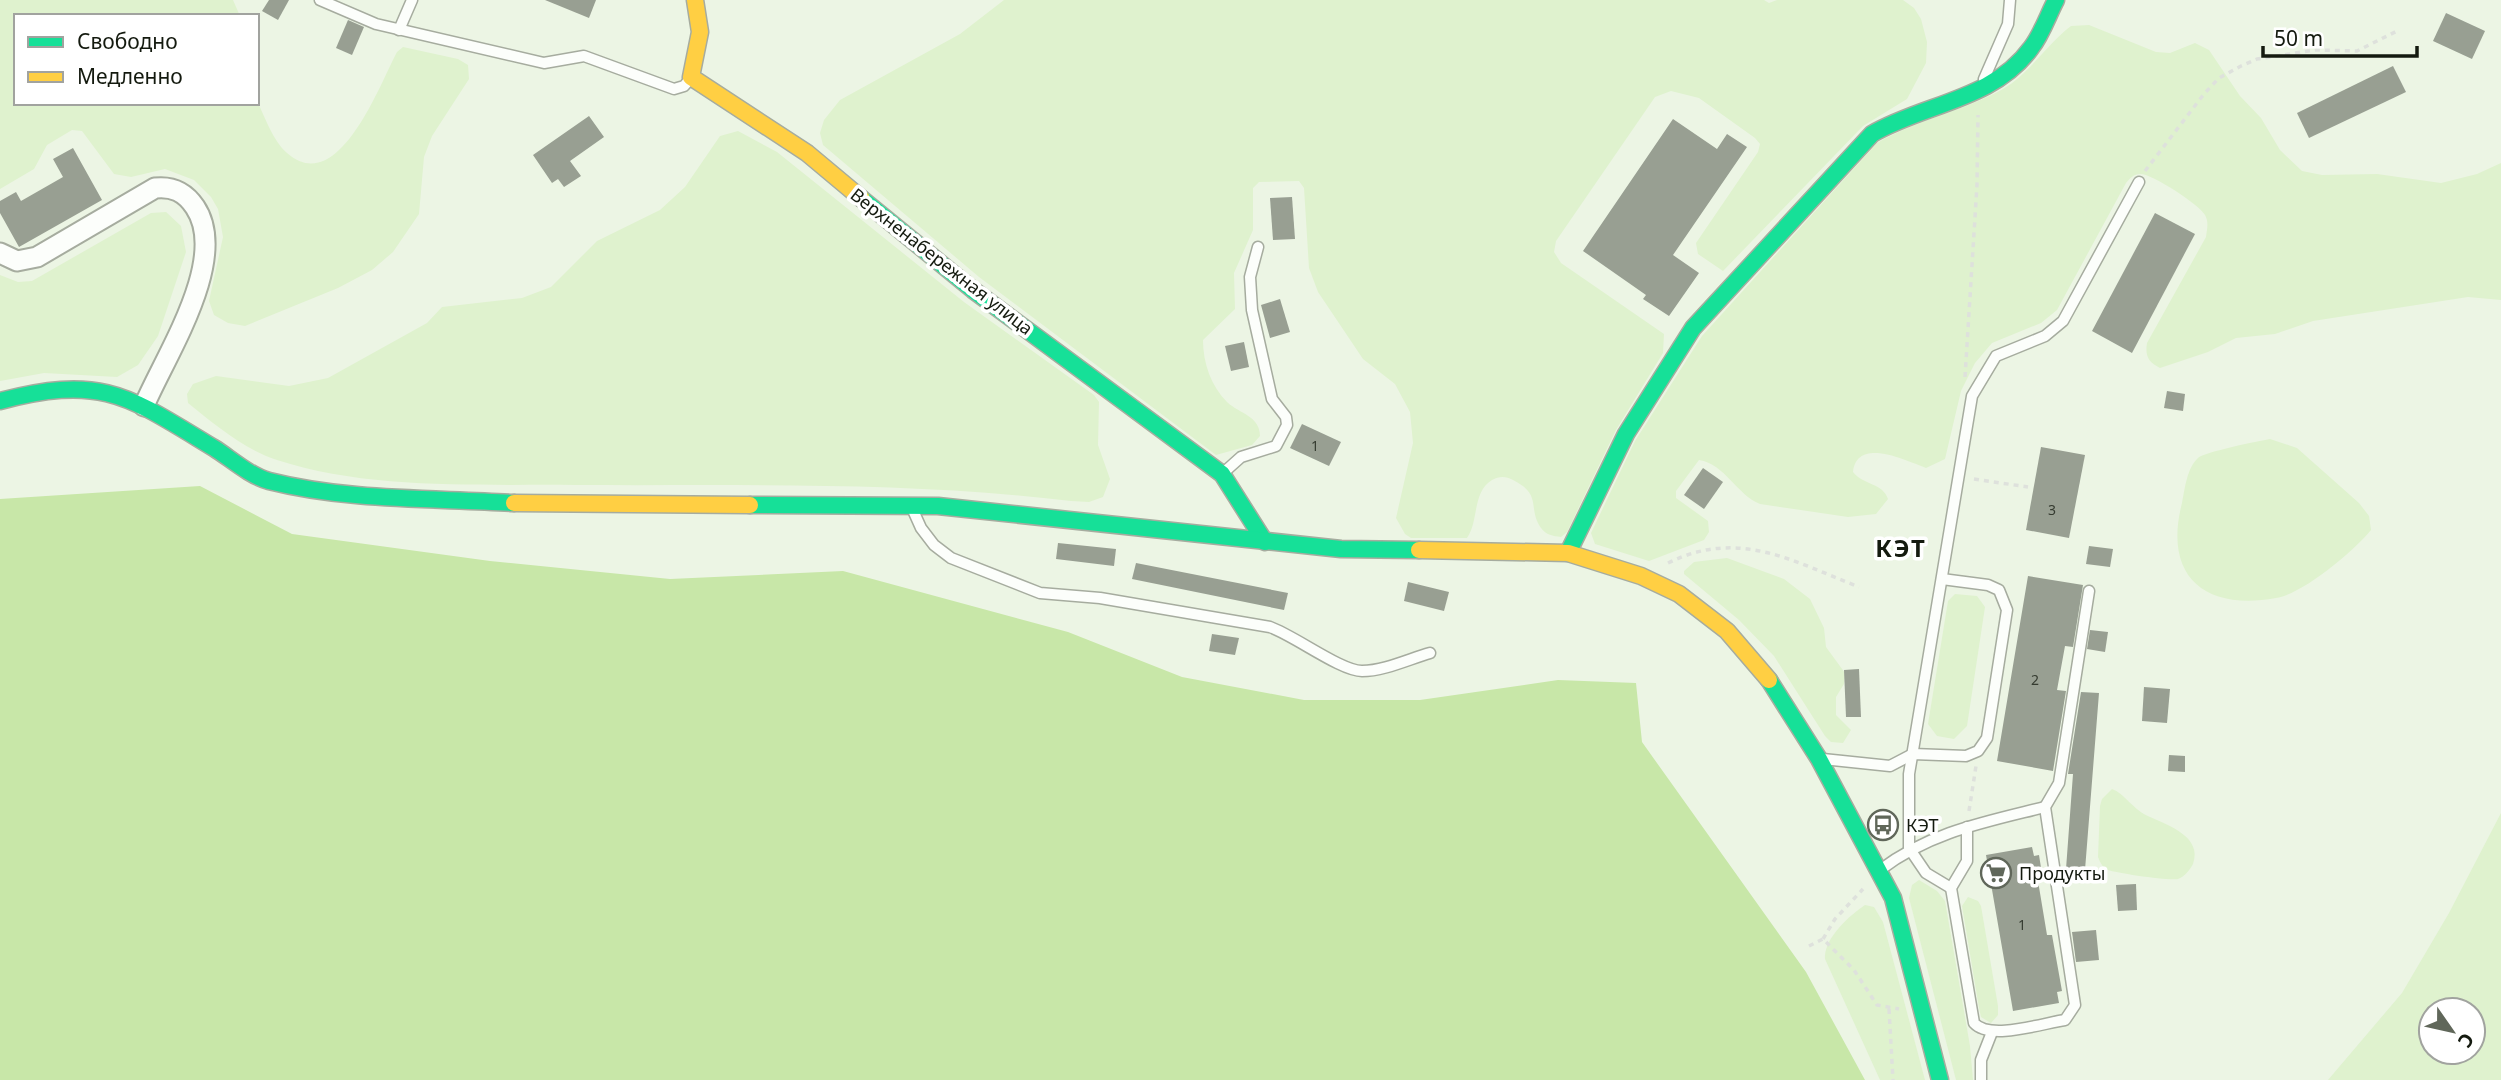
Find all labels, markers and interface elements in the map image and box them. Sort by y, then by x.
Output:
legend [14,14,259,105]
scale bar [2263,14,2417,58]
text: 50 m [2274,24,2323,52]
text: Свободно [77,27,178,55]
text: Медленно [77,62,183,90]
street label: Верхненабережная улица [846,182,1038,340]
house number: 1 [1311,436,1319,455]
house number: 3 [2048,500,2056,519]
district label: КЭТ [1875,531,1927,564]
house number: 2 [2031,670,2039,689]
bus stop icon: КЭТ [1866,808,1900,842]
place label: КЭТ [1906,813,1939,837]
supermarket icon: Продукты [1979,856,2013,890]
place label: Продукты [2019,861,2105,885]
house number: 1 [2018,915,2026,934]
north arrow [2417,996,2487,1066]
text: С [2452,1028,2480,1053]

